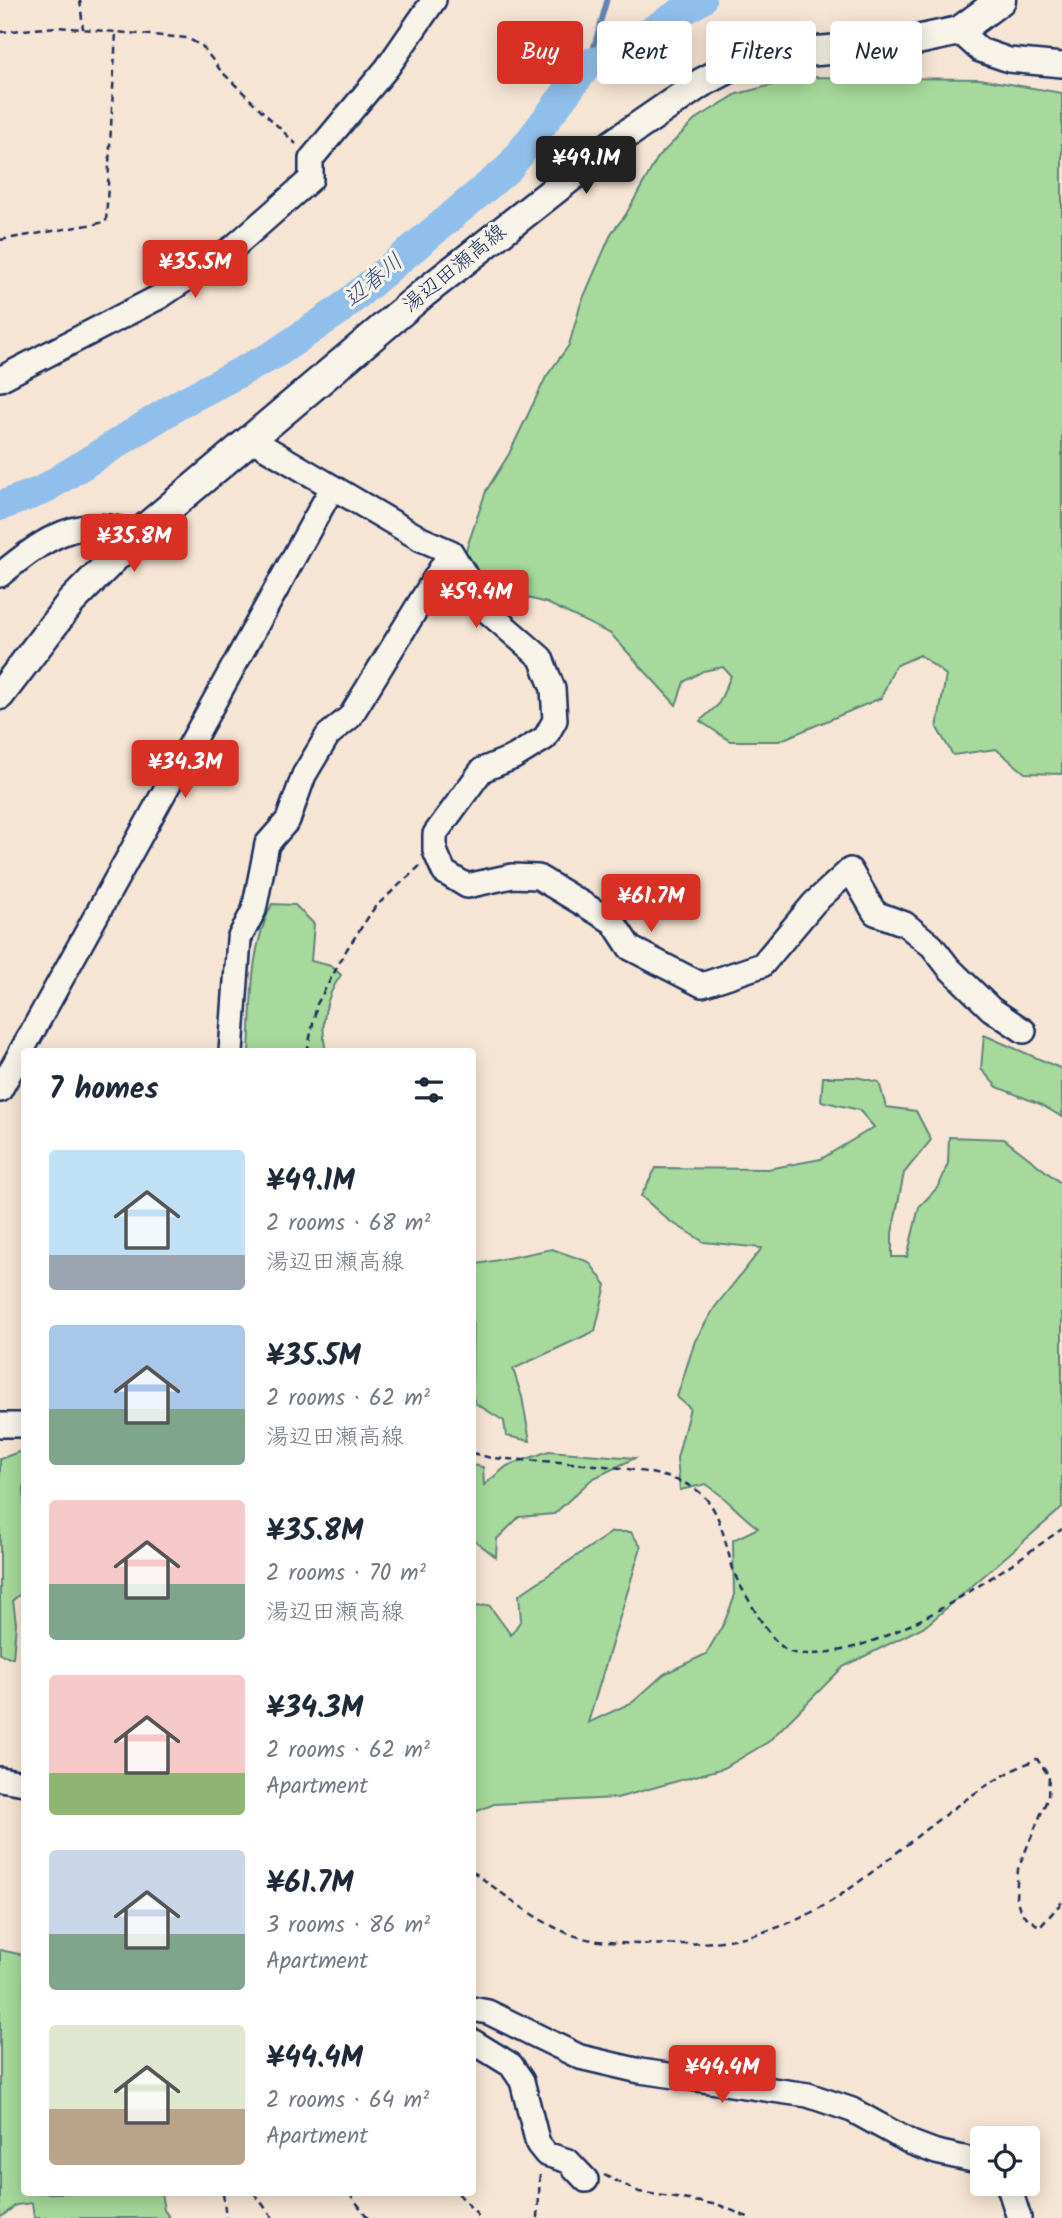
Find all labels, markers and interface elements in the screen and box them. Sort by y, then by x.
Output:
chip: Buy [497,21,583,84]
chip: Rent [597,21,692,84]
chip: Filters [706,21,816,84]
chip: New [830,21,922,84]
pin: ¥49.1M [529,136,643,196]
text: ¥49.1M [552,141,620,177]
street label: 湯辺田瀬高線 [396,217,514,321]
pin: ¥35.5M [138,240,252,300]
text: ¥35.5M [159,245,231,281]
water label: 辺春川 [336,245,412,317]
pin: ¥35.8M [77,514,191,574]
text: ¥35.8M [97,519,171,555]
pin: ¥59.4M [419,570,533,630]
text: ¥59.4M [440,575,512,611]
pin: ¥34.3M [128,740,242,800]
text: ¥34.3M [148,745,222,781]
pin: ¥61.7M [594,874,708,934]
text: ¥61.7M [617,879,685,915]
text: 7 homes [49,1066,159,1114]
icon: filters [410,1071,448,1109]
text: ¥49.1M [266,1158,355,1206]
icon: home [105,1178,189,1262]
text: 2 rooms · 68 m² [266,1206,430,1242]
text: 湯辺田瀬高線 [266,1245,404,1281]
text: ¥35.5M [266,1333,361,1381]
icon: home [105,1353,189,1437]
text: 2 rooms · 62 m² [266,1381,430,1417]
text: 湯辺田瀬高線 [266,1420,404,1456]
text: ¥35.8M [266,1508,364,1556]
icon: home [105,1528,189,1612]
text: 2 rooms · 70 m² [266,1556,426,1592]
text: 湯辺田瀬高線 [266,1595,404,1631]
text: ¥34.3M [266,1685,363,1733]
icon: home [105,1703,189,1787]
text: 2 rooms · 62 m² [266,1733,430,1769]
text: Apartment [266,1769,368,1805]
text: ¥61.7M [266,1860,354,1908]
icon: home [105,1878,189,1962]
text: 3 rooms · 86 m² [266,1908,430,1944]
text: Apartment [266,1944,368,1980]
text: ¥44.4M [266,2035,363,2083]
pin: ¥44.4M [665,2046,779,2105]
text: ¥44.4M [685,2050,759,2086]
icon: home [105,2053,189,2137]
text: 2 rooms · 64 m² [266,2083,429,2119]
text: Apartment [266,2119,368,2155]
map controls [970,2126,1040,2196]
button: locate [970,2126,1040,2196]

